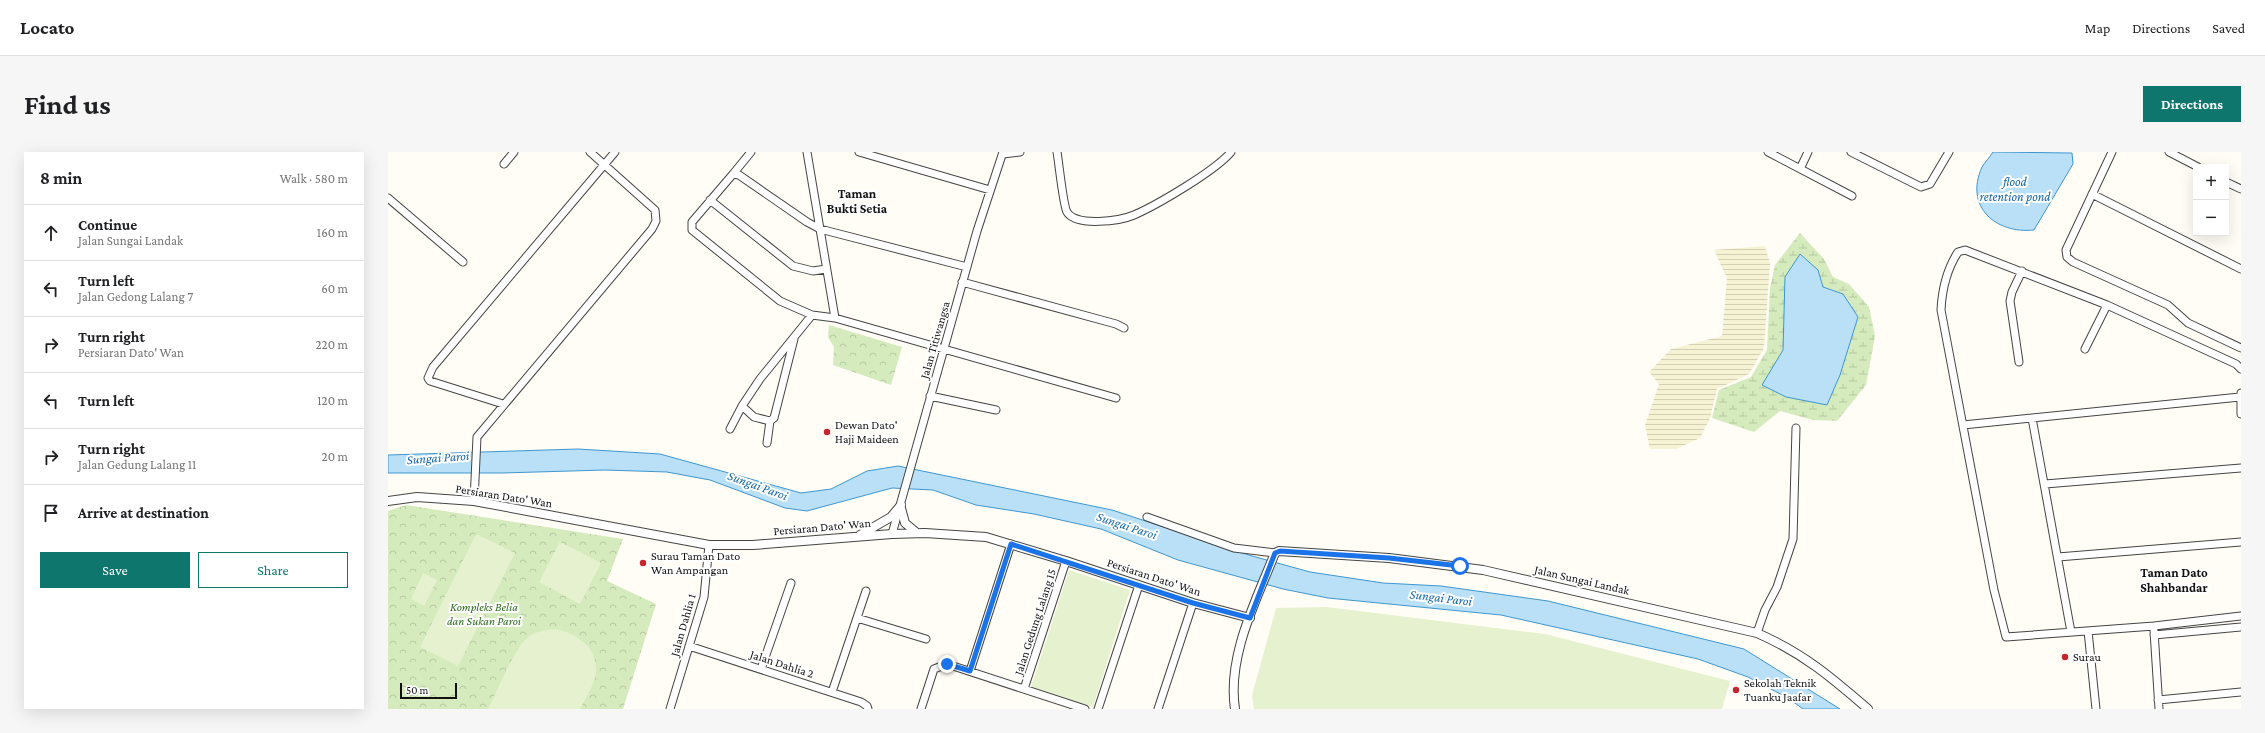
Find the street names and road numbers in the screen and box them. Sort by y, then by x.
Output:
street label: Jalan Titiwangsa [917,299,953,381]
street label: Persiaran Dato' Wan [455,481,554,511]
street label: Persiaran Dato' Wan [773,516,872,538]
street label: Persiaran Dato' Wan [1105,555,1203,599]
street label: Jalan Sungai Landak [1532,562,1631,598]
street label: Jalan Gedung Lalang 15 [1011,567,1059,678]
street label: Jalan Dahlia 1 [667,592,699,659]
street label: Jalan Dahlia 2 [747,647,816,681]

